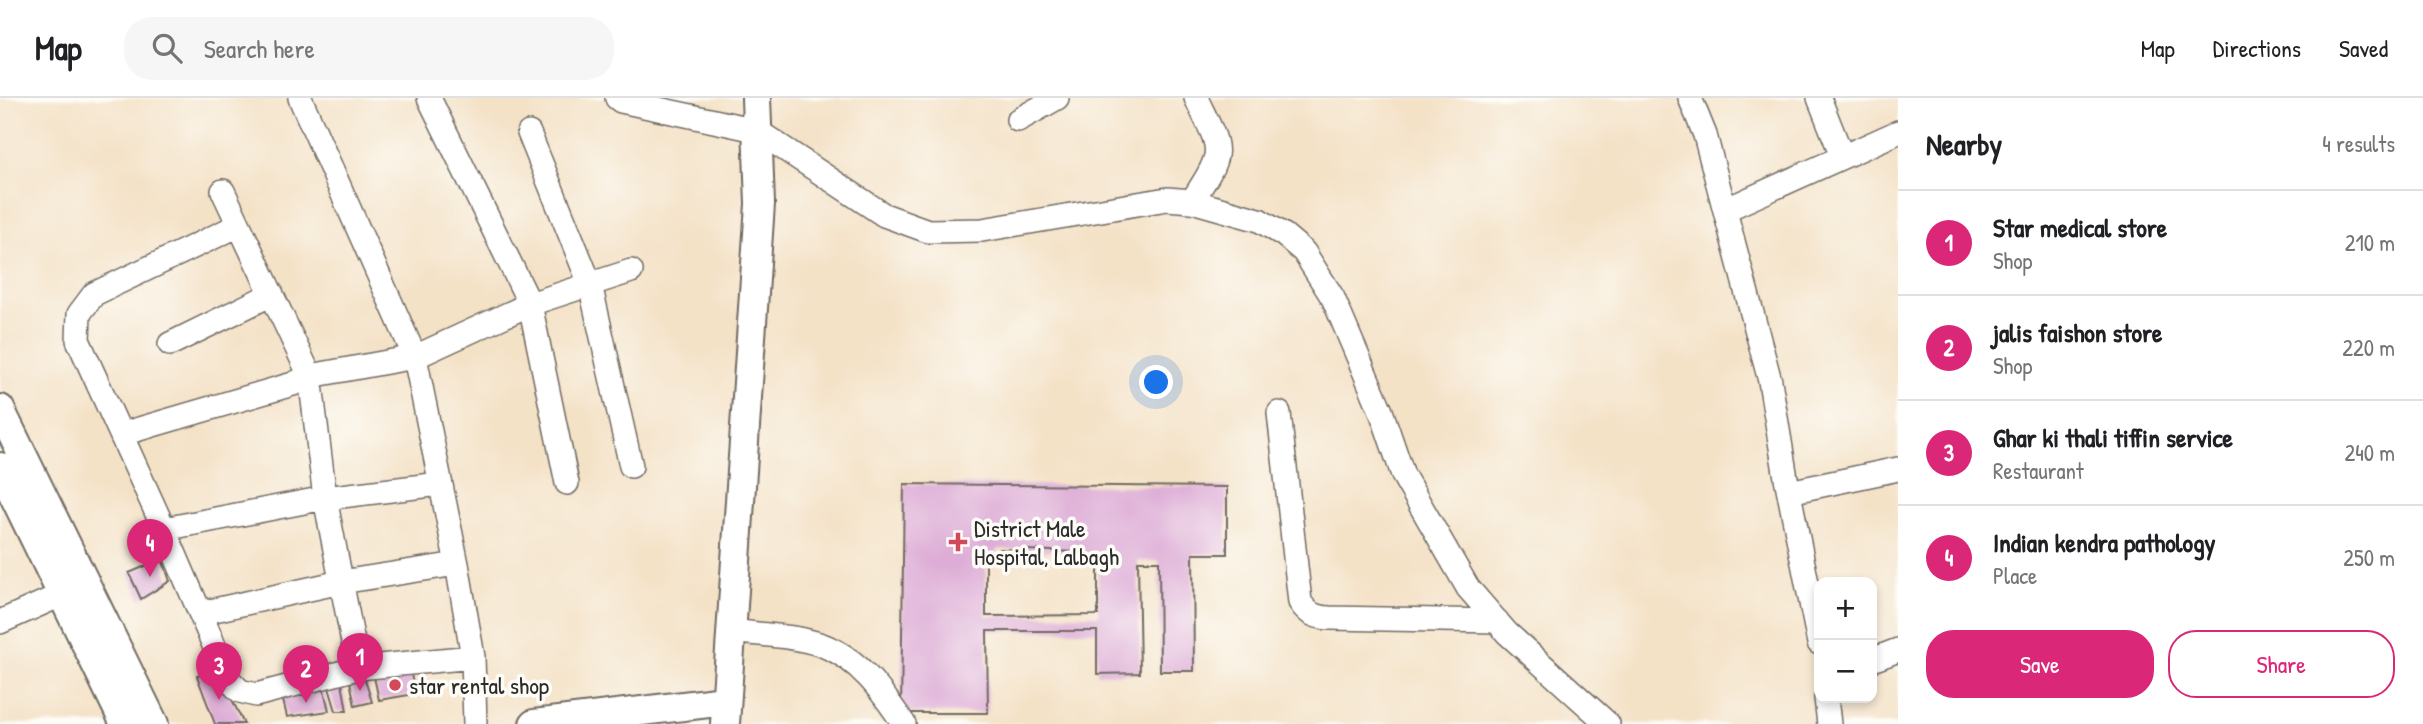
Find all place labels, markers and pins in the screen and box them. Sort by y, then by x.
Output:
place label: District Male Hospital, Lalbagh [974,512,1119,572]
pin: 4 [127,519,173,577]
marker: District Male Hospital, Lalbagh [948,532,968,552]
pin: 1 [337,633,383,691]
pin: 3 [196,642,242,700]
pin: 2 [283,645,329,703]
place label: star rental shop [409,669,549,701]
marker: star rental shop [387,677,403,693]

